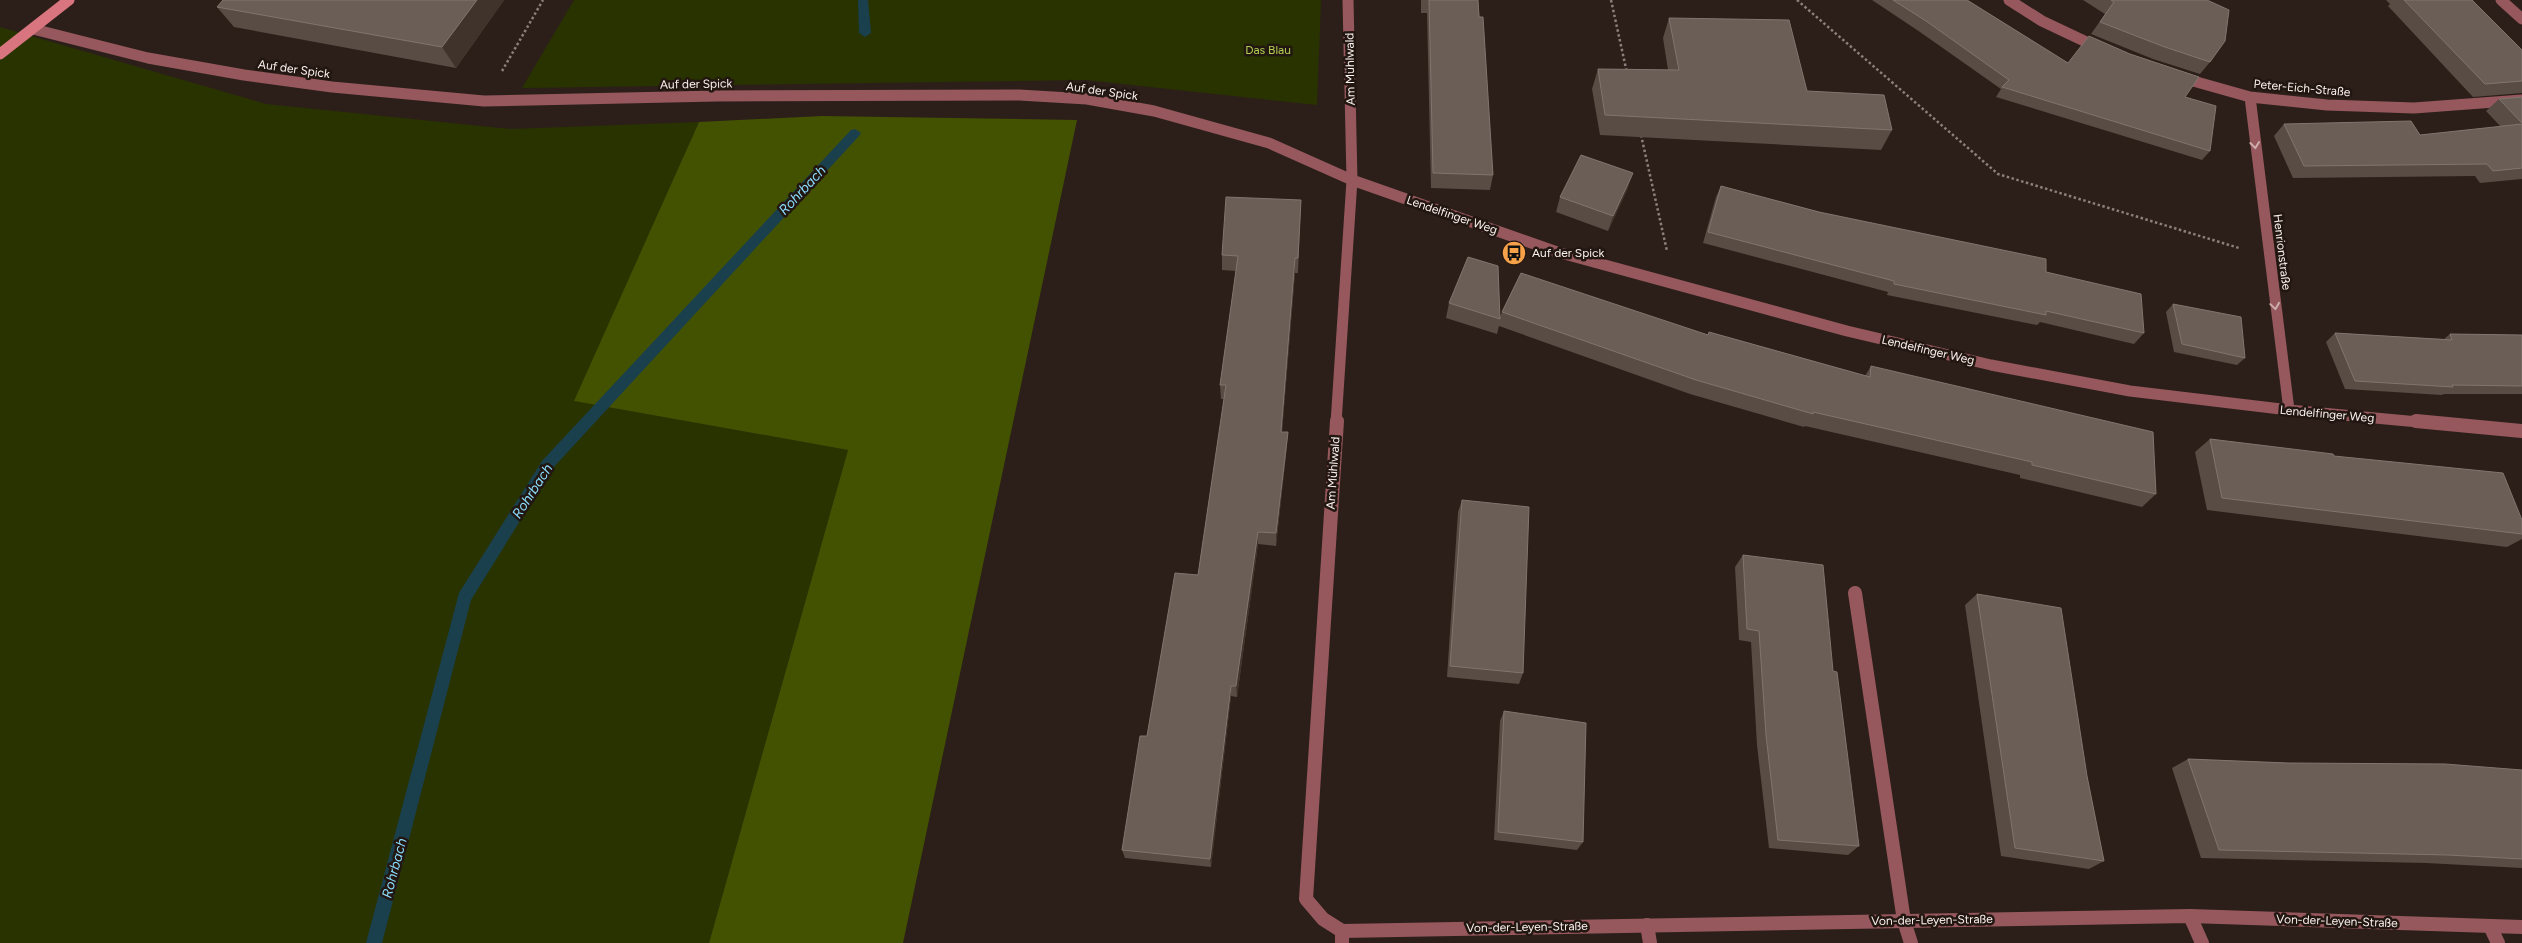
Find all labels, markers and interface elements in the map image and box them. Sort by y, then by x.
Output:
street label: Am Mühlwald [1342,33,1358,105]
park label: Das Blau [1245,43,1291,57]
street label: Auf der Spick [257,57,331,81]
street label: Auf der Spick [660,76,732,92]
street label: Peter-Eich-Straße [2253,77,2351,99]
street label: Auf der Spick [1065,79,1139,103]
one-way arrow [2249,141,2260,149]
water label: Rohrbach [775,162,830,219]
street label: Lendelfinger Weg [1405,193,1499,237]
street label: Henrionstraße [2270,213,2294,291]
bus stop icon: Auf der Spick [1501,240,1527,266]
place label: Auf der Spick [1532,246,1605,260]
one-way arrow [2269,303,2280,311]
street label: Lendelfinger Weg [1880,333,1976,367]
street label: Lendelfinger Weg [2279,403,2375,425]
street label: Am Mühlwald [1323,436,1343,510]
water label: Rohrbach [509,461,556,522]
water label: Rohrbach [378,836,411,900]
street label: Von-der-Leyen-Straße [1871,912,1993,928]
street label: Von-der-Leyen-Straße [2276,912,2398,930]
street label: Von-der-Leyen-Straße [1466,919,1588,935]

